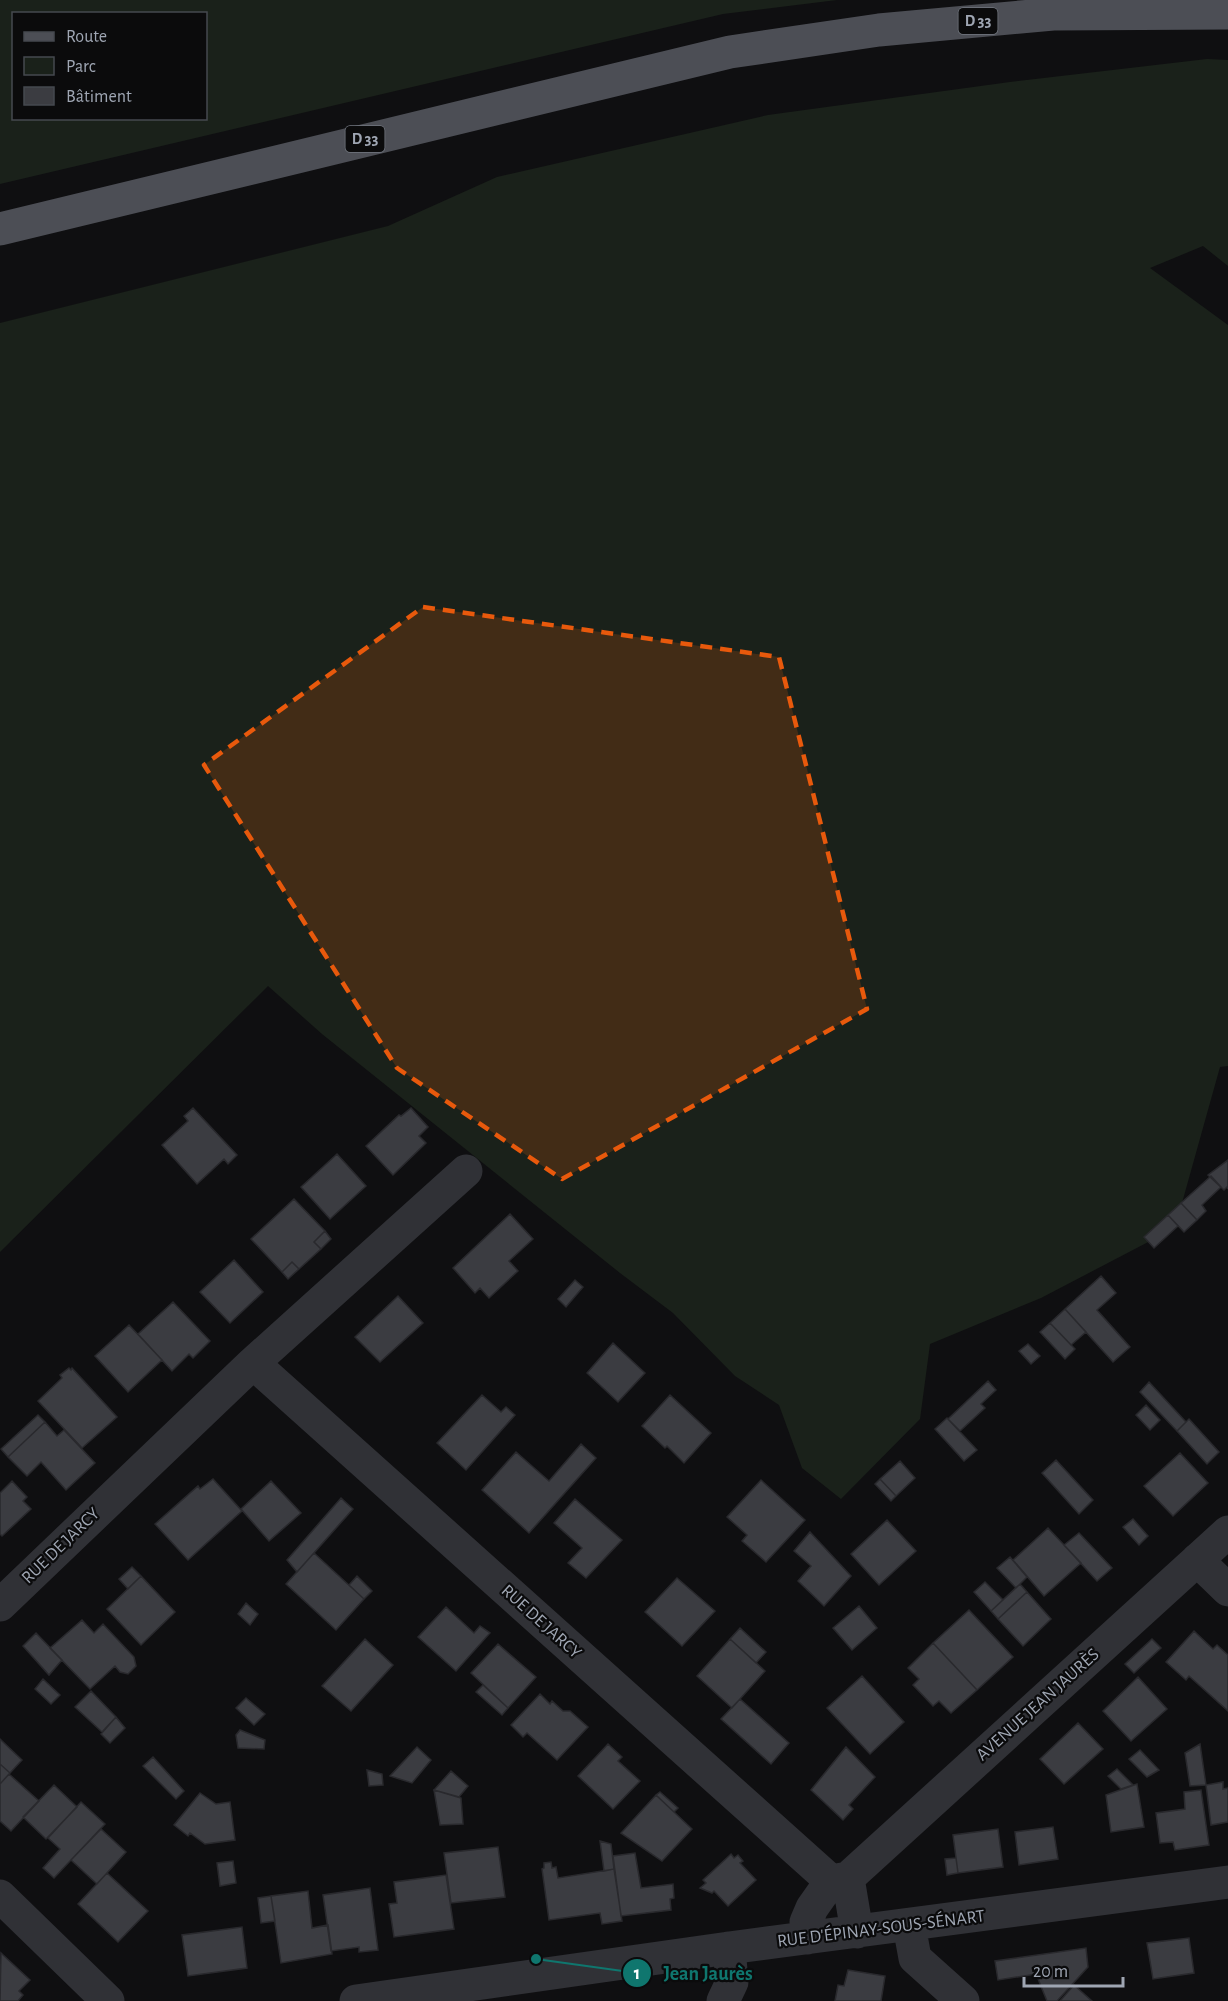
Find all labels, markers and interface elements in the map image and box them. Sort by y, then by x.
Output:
road number: D 33 [958,8,998,34]
legend [12,12,207,120]
text: Route [66,28,107,46]
text: Parc [66,58,96,76]
text: Bâtiment [66,88,132,106]
road number: D 33 [346,126,385,152]
street label: RUE DE JARCY [19,1504,104,1587]
street label: RUE DE JARCY [498,1582,585,1663]
street label: AVENUE JEAN JAURÈS [971,1643,1103,1765]
street label: RUE D'ÉPINAY-SOUS-SÉNART [776,1904,986,1951]
scale bar [1024,1950,1123,1988]
callout: Jean Jaurès [622,1954,765,1992]
text: 20 m [1033,1963,1068,1981]
text: Jean Jaurès [663,1964,753,1984]
text: 1 [634,1965,640,1983]

